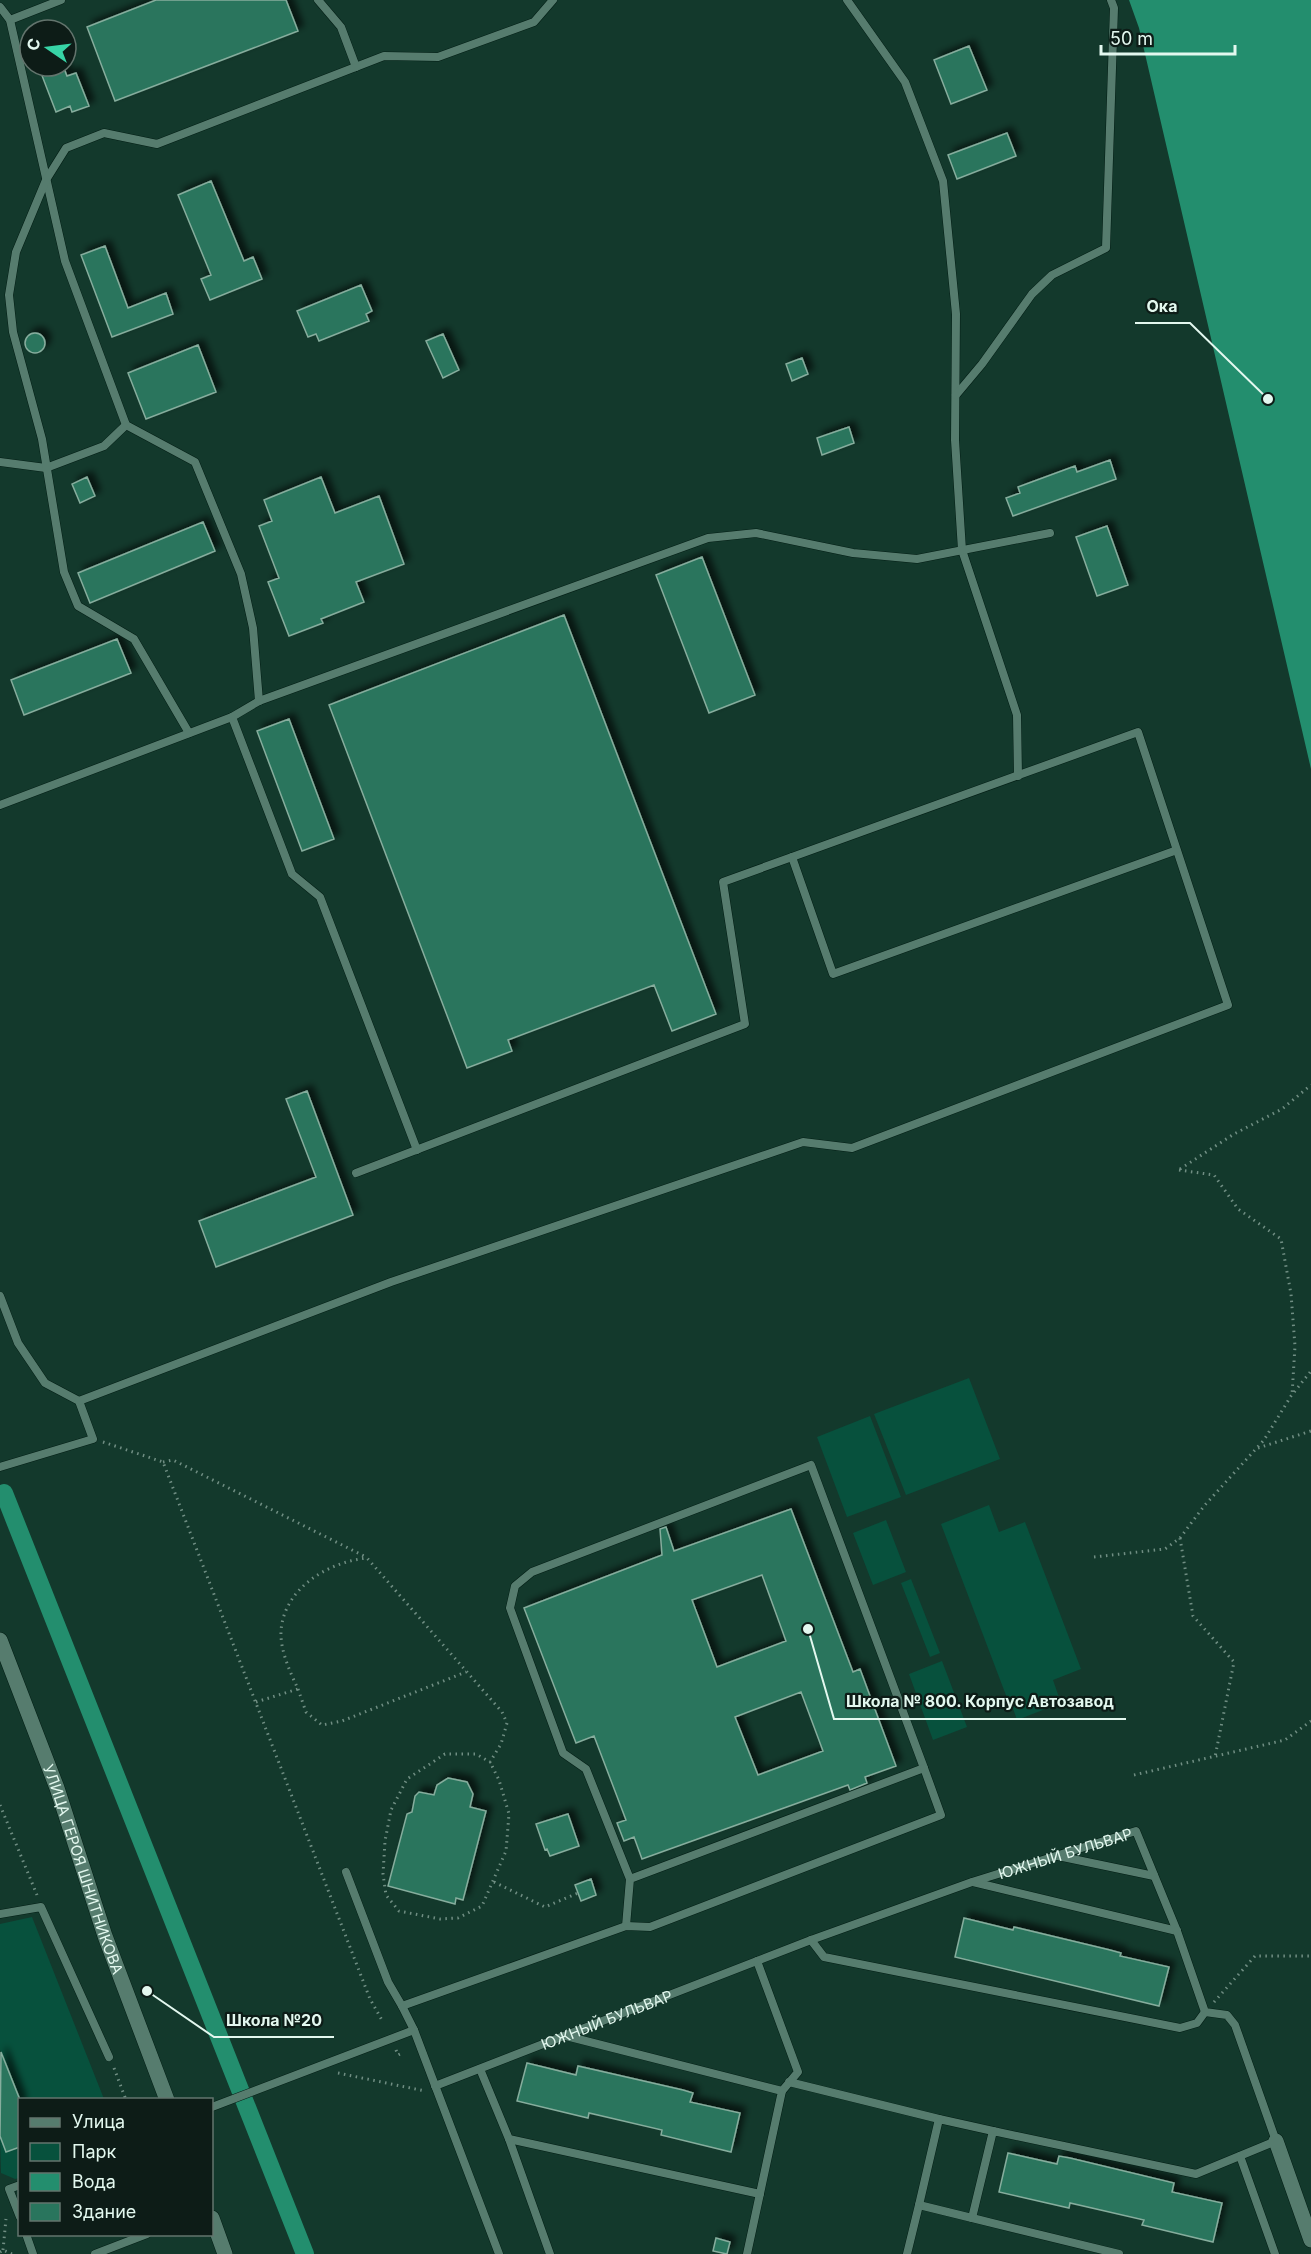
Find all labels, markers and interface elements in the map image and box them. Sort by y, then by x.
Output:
north arrow [18,18,78,78]
scale bar [1101,18,1234,56]
text: 50 m [1110,28,1153,49]
text: С [22,36,45,53]
callout: Ока [1135,289,1190,323]
text: Ока [1147,296,1177,316]
callout: Школа № 800. Корпус Автозавод [834,1685,1126,1719]
text: Школа № 800. Корпус Автозавод [846,1691,1114,1711]
street label: УЛИЦА ГЕРОЯ ШНИТНИКОВА [39,1761,128,1977]
street label: ЮЖНЫЙ БУЛЬВАР [996,1823,1135,1883]
street label: ЮЖНЫЙ БУЛЬВАР [538,1985,675,2053]
callout: Школа №20 [214,2003,334,2037]
text: Школа №20 [226,2010,322,2030]
legend [18,2098,213,2236]
text: Улица [72,2111,125,2132]
text: Парк [72,2141,117,2162]
text: Вода [72,2171,116,2192]
text: Здание [72,2201,136,2222]

